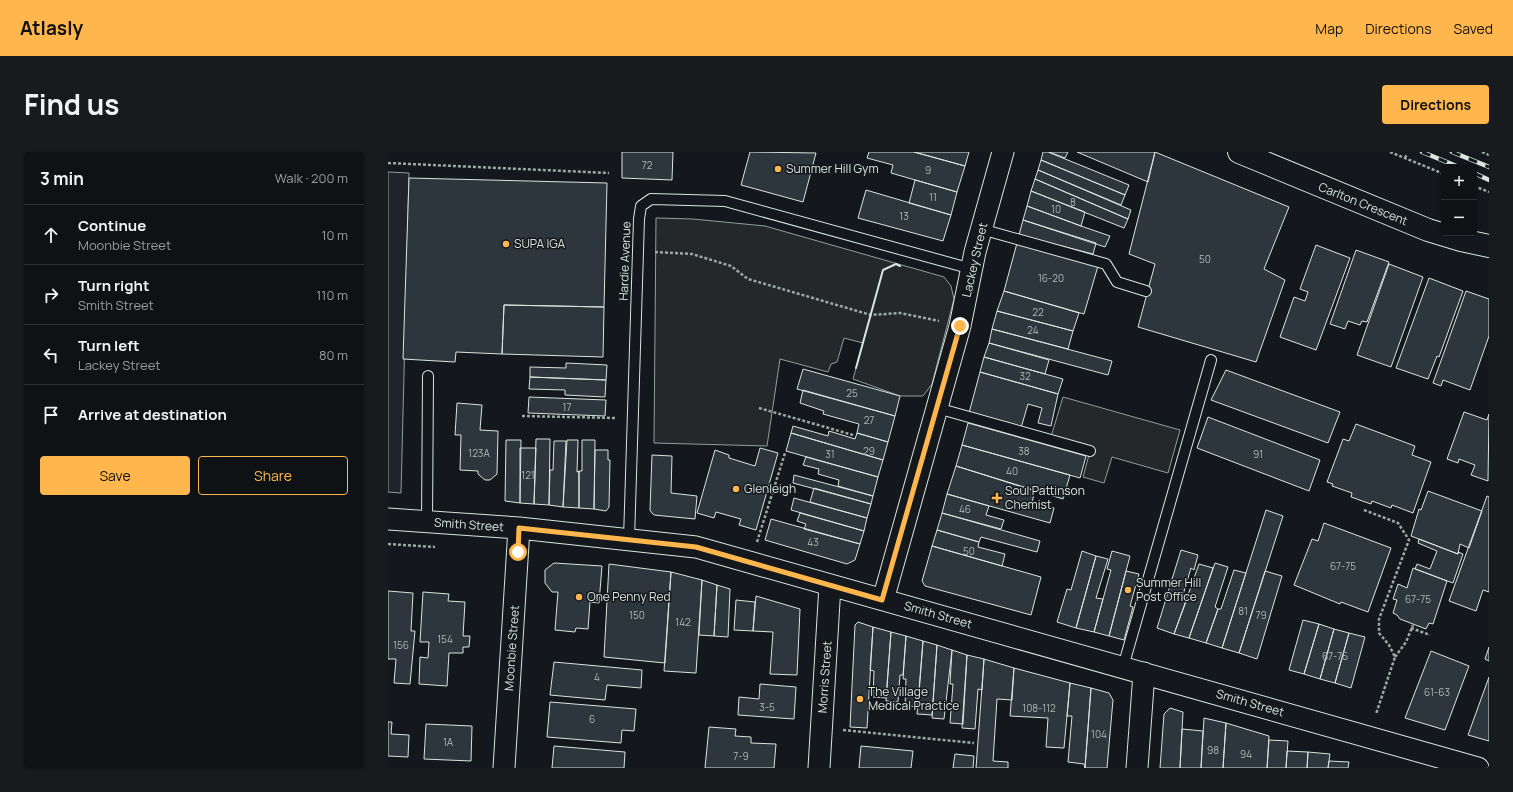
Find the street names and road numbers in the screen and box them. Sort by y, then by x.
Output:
street label: Carlton Crescent [1316,178,1411,229]
street label: Hardie Avenue [615,221,634,301]
street label: Lackey Street [958,221,991,299]
street label: Smith Street [434,514,505,535]
street label: Smith Street [902,597,974,632]
street label: Moonbie Street [500,604,523,691]
street label: Morris Street [813,640,836,714]
street label: Smith Street [1214,685,1286,720]

